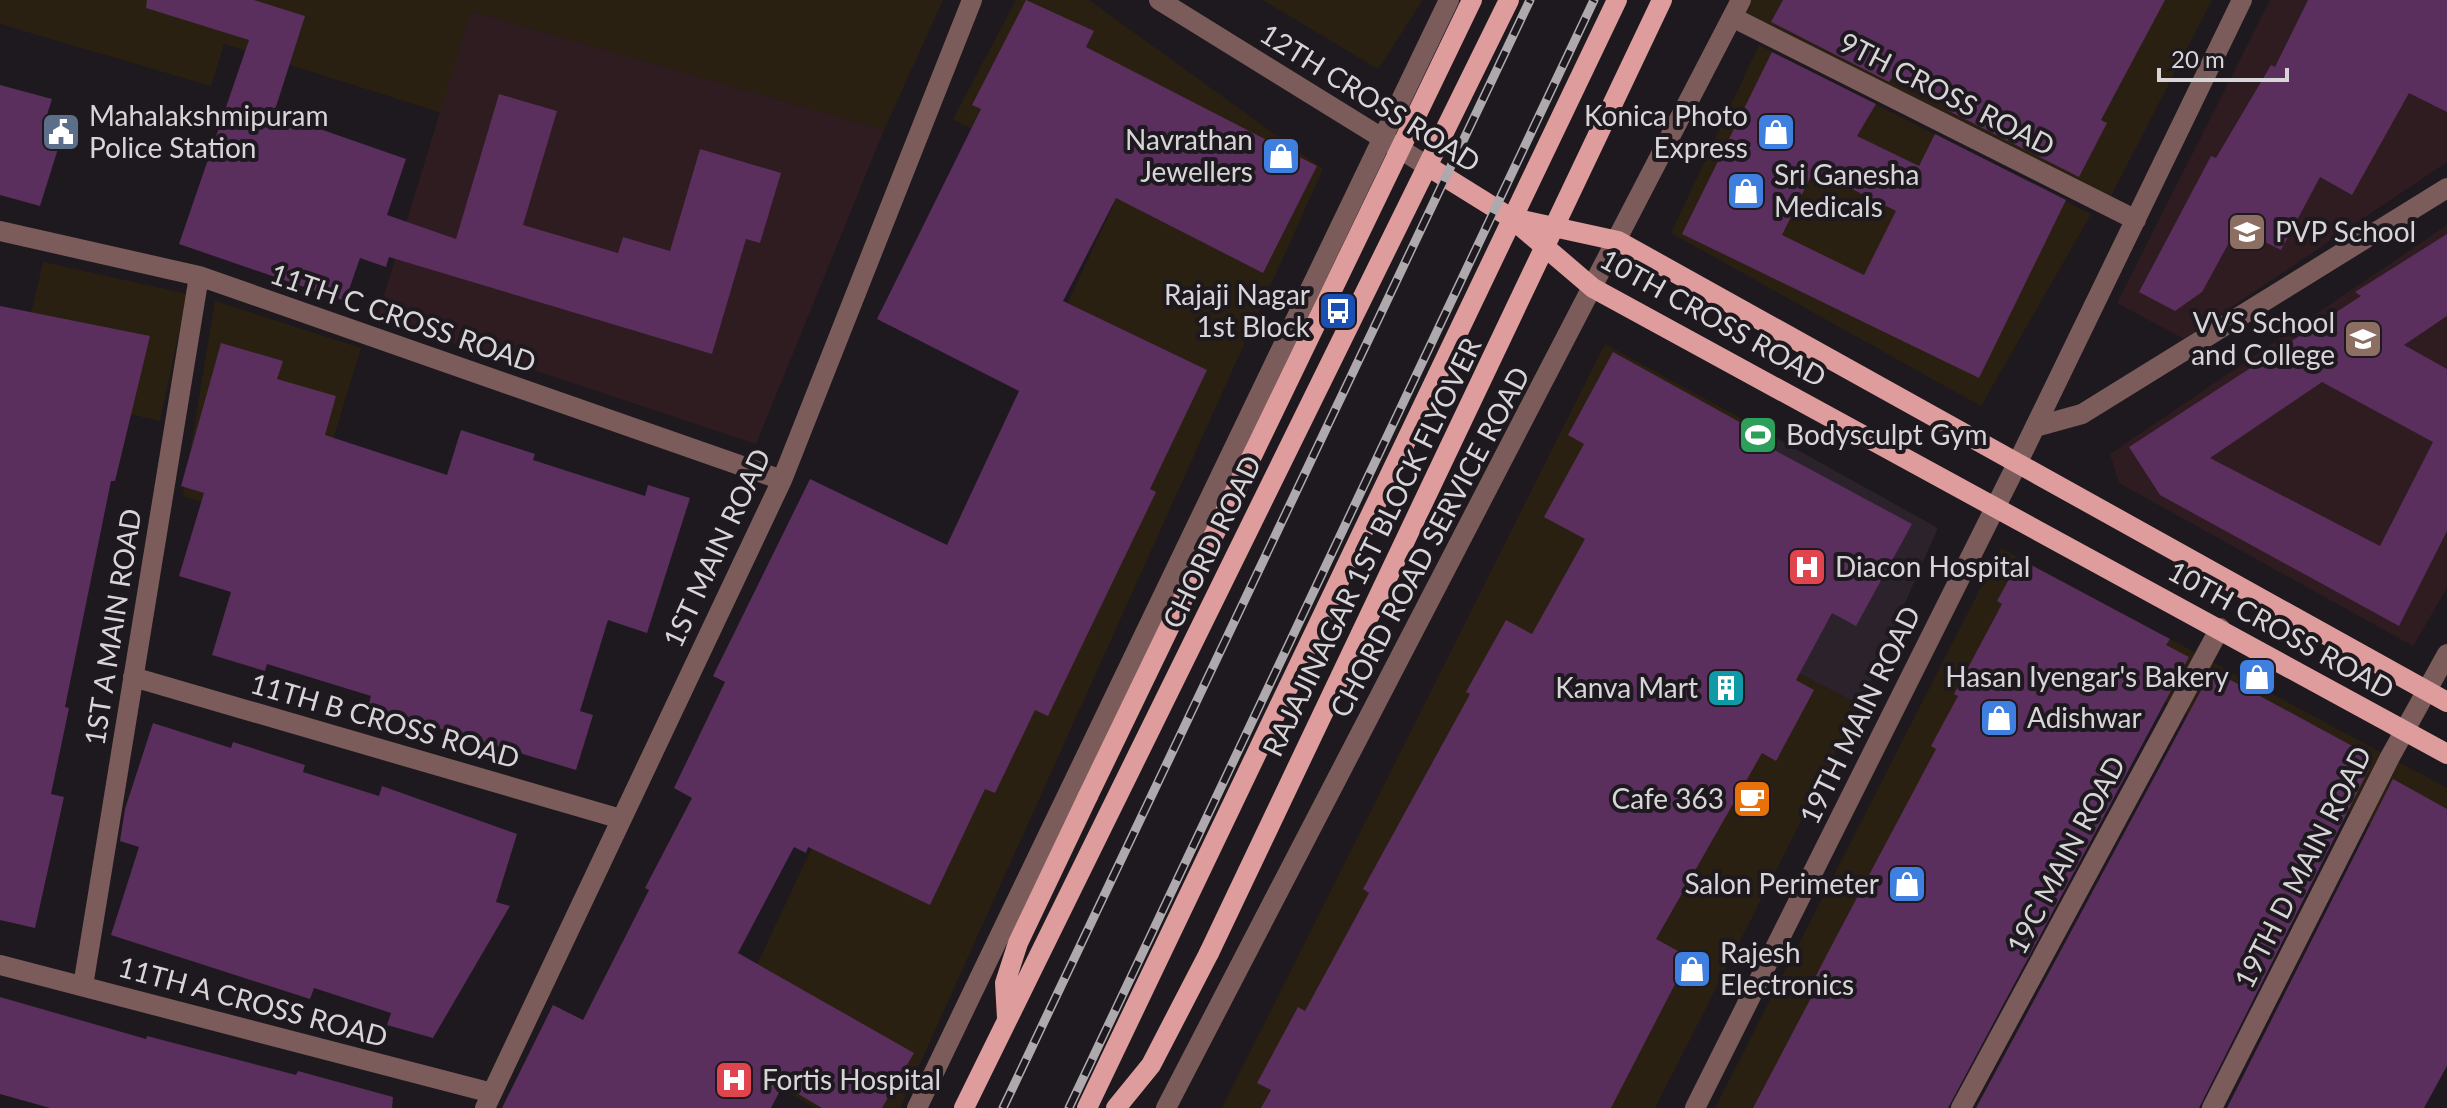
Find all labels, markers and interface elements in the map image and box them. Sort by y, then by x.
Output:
street label: 12TH CROSS ROAD [1254,16,1487,179]
street label: 9TH CROSS ROAD [1834,24,2061,162]
scale bar [2159,32,2287,82]
text: 20 m [2171,44,2225,73]
place label: Mahalakshmipuram Police Station [89,98,329,164]
place label: Konica Photo Express [1584,98,1748,164]
public building icon: Mahalakshmipuram Police Station [40,111,82,153]
shop icon: Konica Photo Express [1755,111,1797,153]
place label: Navrathan Jewellers [1125,122,1253,188]
shop icon: Navrathan Jewellers [1260,135,1302,177]
place label: Sri Ganesha Medicals [1774,157,1919,223]
shop icon: Sri Ganesha Medicals [1725,170,1767,212]
school or university icon: PVP School [2226,211,2268,253]
place label: PVP School [2275,214,2416,248]
street label: 10TH CROSS ROAD [1595,241,1832,393]
street label: 11TH C CROSS ROAD [266,256,541,379]
place label: Rajaji Nagar 1st Block [1164,277,1311,343]
bus stop icon: Rajaji Nagar 1st Block [1317,290,1359,332]
place label: VVS School and College [2191,305,2335,371]
school or university icon: VVS School and College [2342,318,2384,360]
street label: RAJAJINAGAR 1ST BLOCK FLYOVER [1255,331,1488,761]
street label: CHORD ROAD SERVICE ROAD [1322,361,1536,723]
sports icon: Bodysculpt Gym [1737,414,1779,456]
place label: Bodysculpt Gym [1786,417,1987,451]
street label: 1ST MAIN ROAD [655,443,777,652]
street label: CHORD ROAD [1155,450,1268,633]
street label: 1ST A MAIN ROAD [76,506,148,748]
hospital icon: Diacon Hospital [1786,546,1828,588]
place label: Diacon Hospital [1835,549,2030,583]
street label: 10TH CROSS ROAD [2163,553,2400,705]
street label: 19TH MAIN ROAD [1792,600,1927,829]
shop icon: Hasan Iyengar's Bakery [2236,656,2278,698]
place label: Hasan Iyengar's Bakery [1945,659,2230,693]
street label: 11TH B CROSS ROAD [247,665,524,775]
building icon: Kanva Mart [1705,667,1747,709]
place label: Kanva Mart [1555,670,1698,704]
shop icon: Adishwar [1978,697,2020,739]
place label: Adishwar [2027,700,2142,734]
street label: 19TH D MAIN ROAD [2226,740,2378,993]
street label: 19C MAIN ROAD [1999,750,2132,959]
cafe icon: Cafe 363 [1731,778,1773,820]
place label: Cafe 363 [1612,781,1724,815]
shop icon: Salon Perimeter [1886,863,1928,905]
place label: Salon Perimeter [1684,866,1879,900]
place label: Rajesh Electronics [1720,935,1854,1001]
shop icon: Rajesh Electronics [1671,948,1713,990]
street label: 11TH A CROSS ROAD [115,949,392,1053]
hospital icon: Fortis Hospital [713,1059,755,1101]
place label: Fortis Hospital [762,1062,941,1096]

